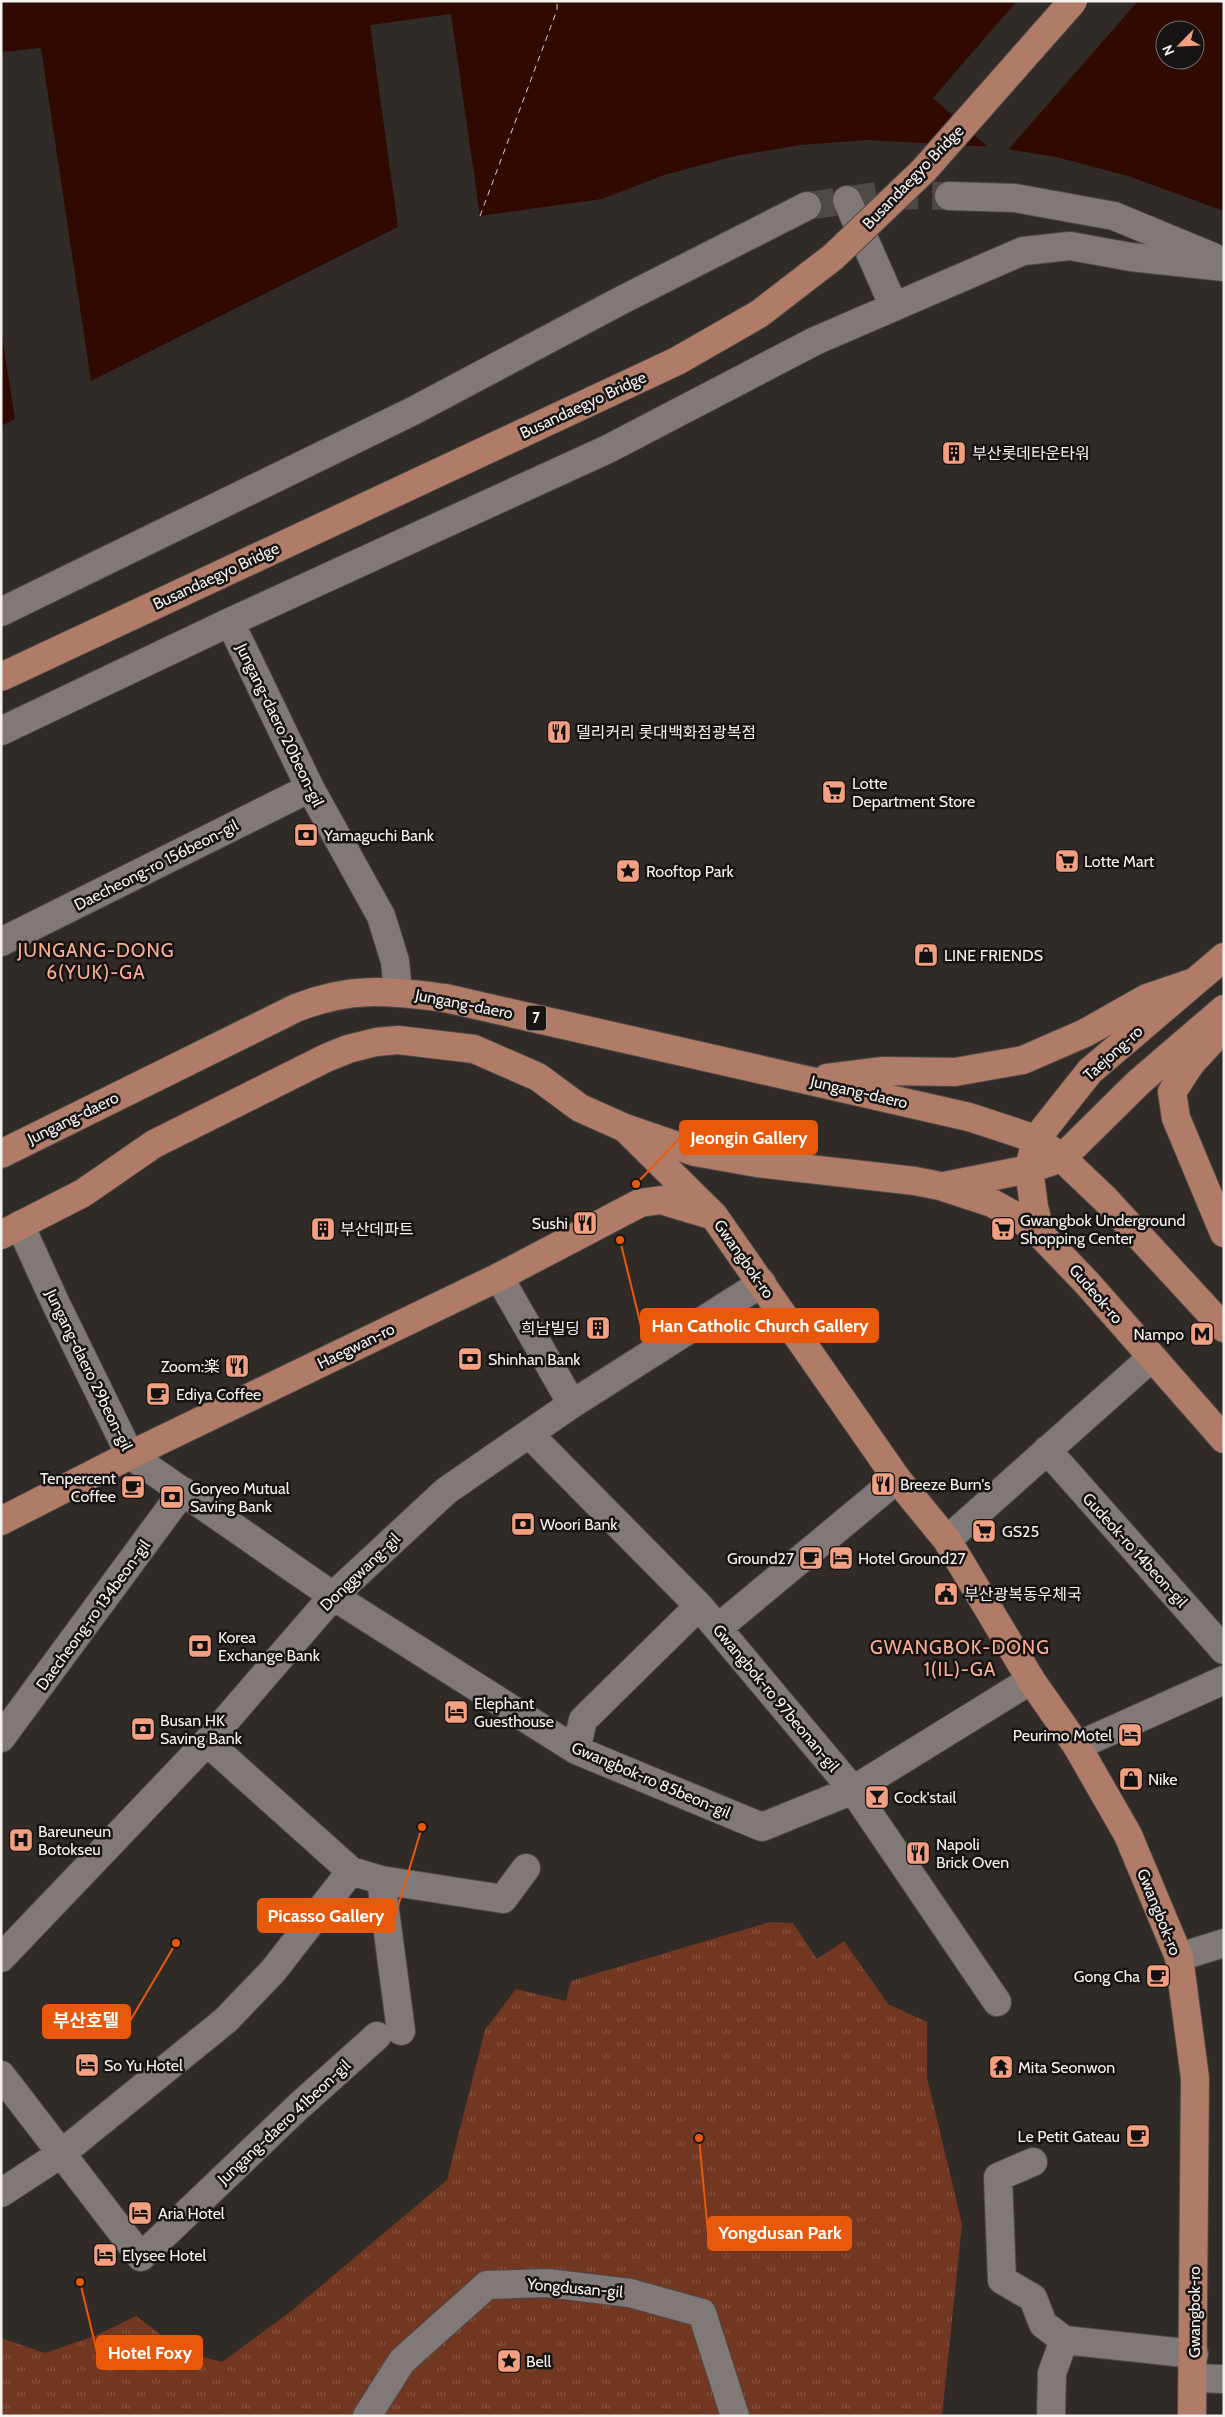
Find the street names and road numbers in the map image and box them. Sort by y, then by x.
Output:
street label: Busandaegyo Bridge [859,121,967,233]
street label: Busandaegyo Bridge [517,367,649,443]
street label: Busandaegyo Bridge [150,538,282,614]
street label: Jungang-daero 20beon-gil [232,639,328,810]
street label: Daecheong-ro 156beon-gil [71,815,241,915]
street label: Jungang-daero [413,985,515,1023]
road number: 7 [526,1006,546,1030]
street label: Taejong-ro [1080,1021,1147,1084]
street label: Jungang-daero [808,1071,910,1112]
street label: Jungang-daero [23,1088,122,1149]
street label: Gwangbok-ro [710,1216,778,1302]
street label: Gudeok-ro [1065,1260,1127,1328]
street label: Jungang-daero 29beon-gil [41,1285,136,1454]
street label: Haegwan-ro [314,1319,398,1373]
street label: Gudeok-ro 14beon-gil [1079,1489,1192,1611]
street label: Donggwang-gil [316,1529,404,1615]
street label: Daecheong-ro 134beon-gil [32,1536,154,1694]
street label: Gwangbok-ro 97beonan-gil [709,1621,843,1776]
street label: Gwangbok-ro 85beon-gil [569,1738,734,1822]
street label: Gwangbok-ro [1133,1866,1185,1958]
street label: Jungang-daero 41beon-gil [213,2056,354,2189]
street label: Gwangbok-ro [1185,2266,1204,2358]
street label: Yongdusan-gil [525,2274,624,2302]

